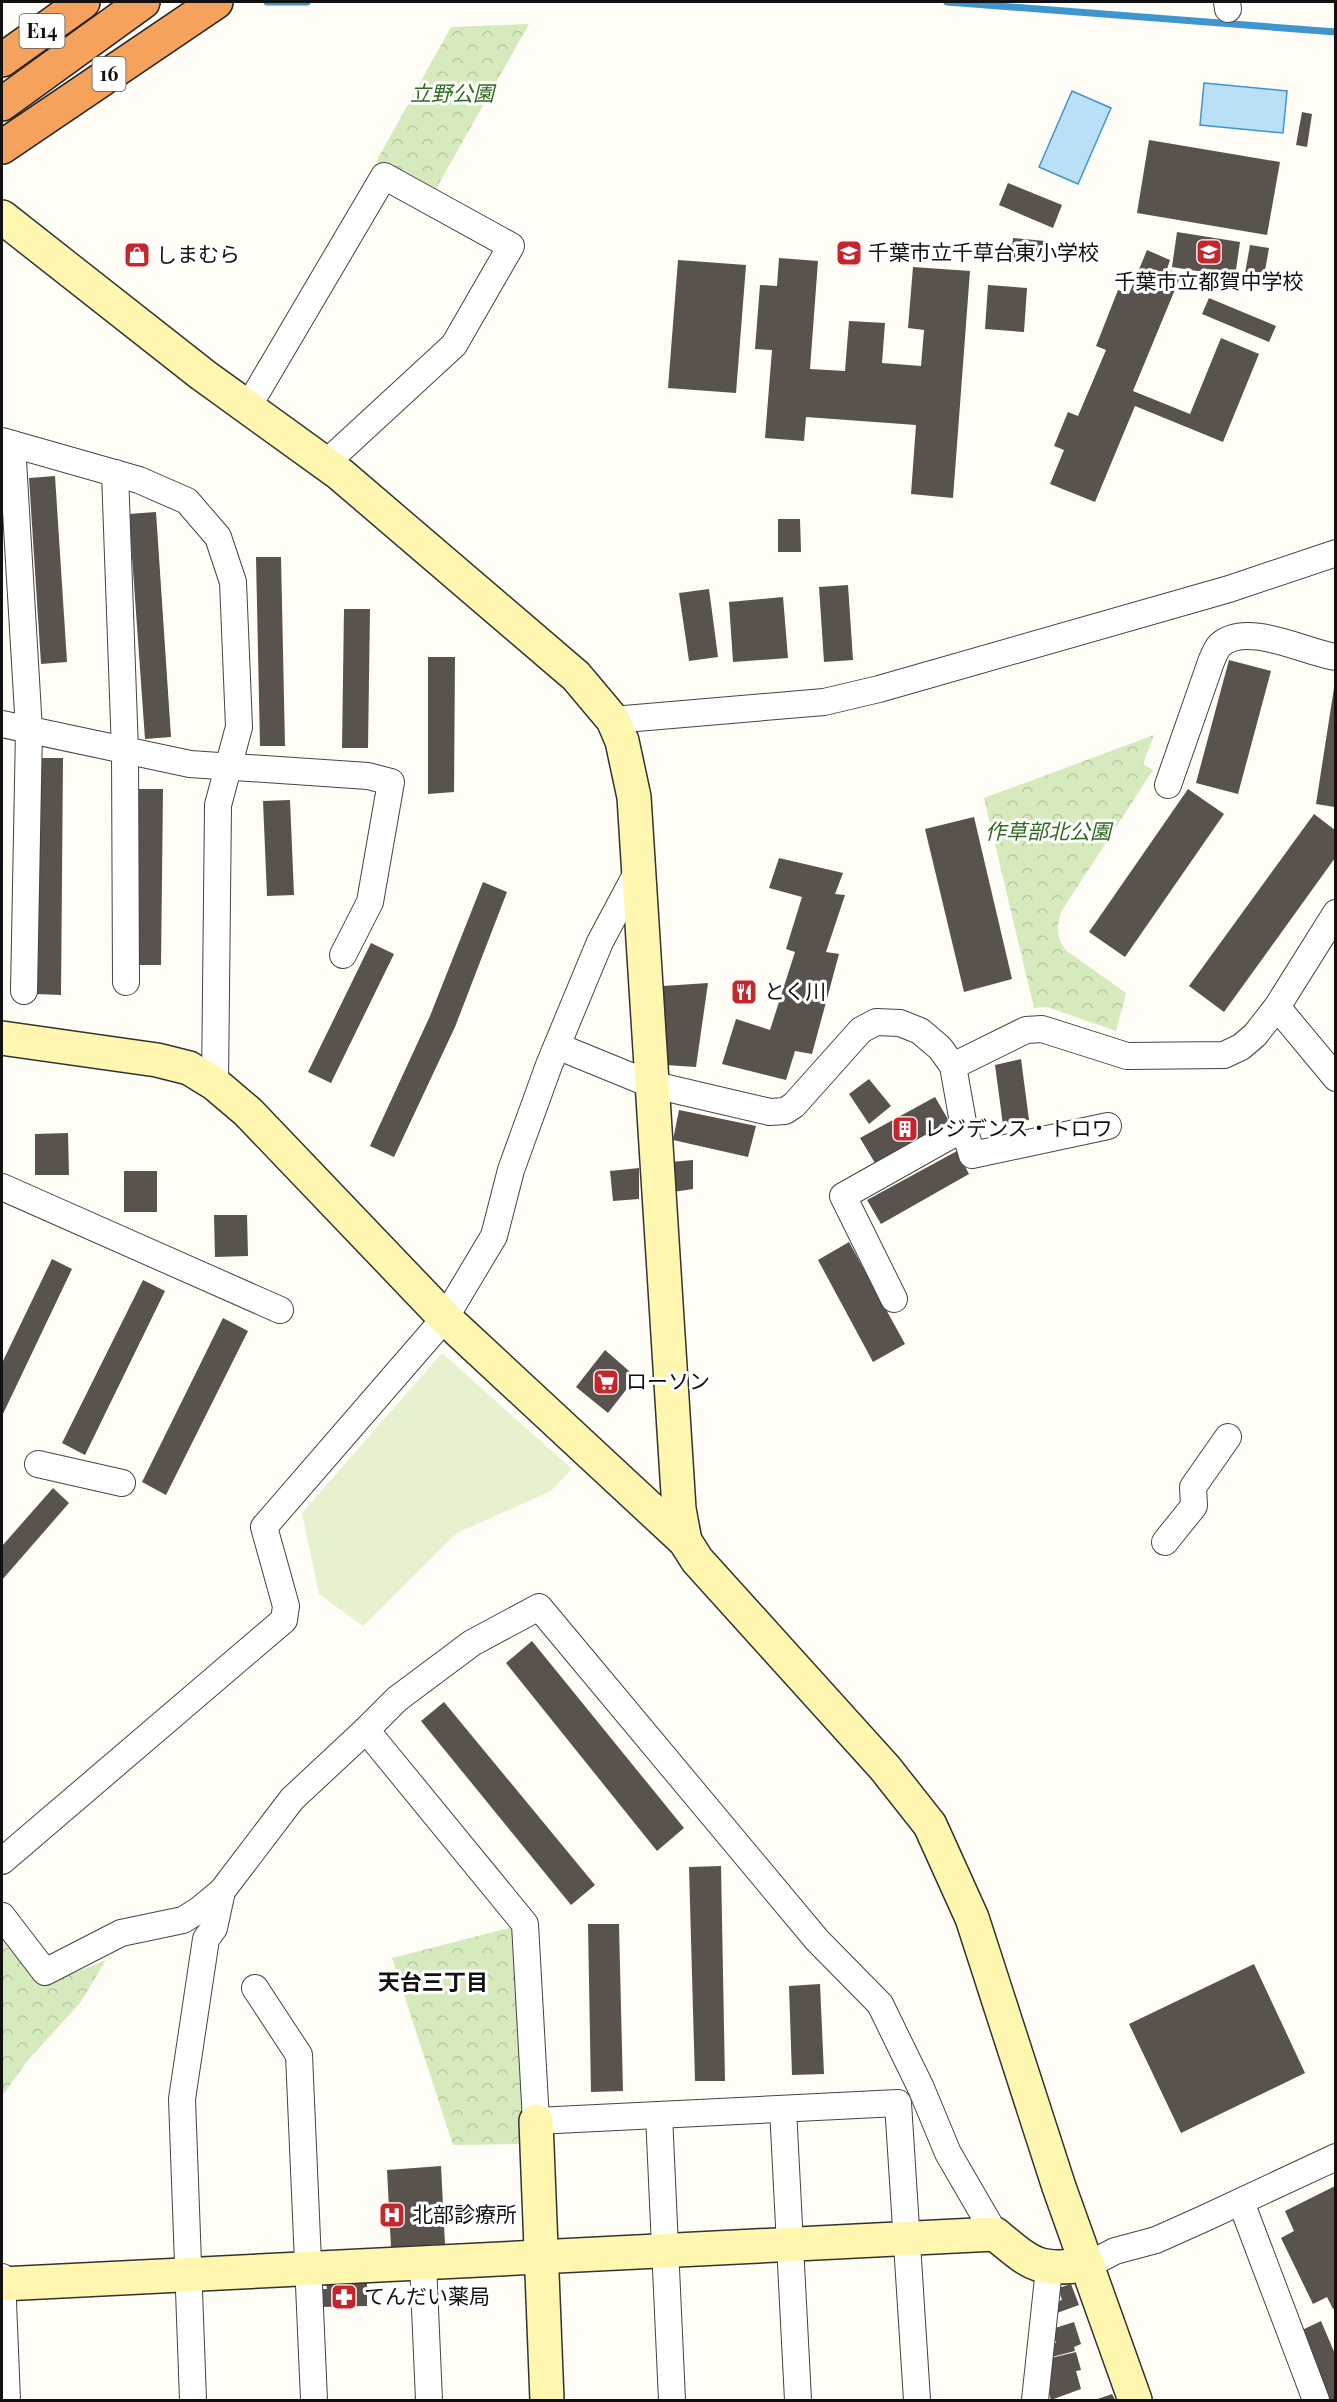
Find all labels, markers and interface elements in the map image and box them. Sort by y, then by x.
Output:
road number: E14 [20,14,64,48]
road number: 16 [92,57,126,91]
park label: 立野公園 [410,78,497,106]
place label: 千葉市立千草台東小学校 [868,237,1099,265]
school or university icon: 千葉市立都賀中学校 [1194,237,1224,267]
school or university icon: 千葉市立千草台東小学校 [834,238,864,268]
place label: しまむら [156,239,240,267]
shop icon: しまむら [122,240,152,270]
place label: 千葉市立都賀中学校 [1115,266,1304,294]
park label: 作草部北公園 [985,816,1114,844]
place label: とく川 [764,976,826,1004]
restaurant icon: とく川 [729,977,759,1007]
place label: レジデンス・トロワ [924,1113,1113,1141]
building icon: レジデンス・トロワ [890,1114,920,1144]
place label: ローソン [626,1366,710,1394]
supermarket icon: ローソン [591,1367,621,1397]
district label: 天台三丁目 [378,1966,488,1996]
place label: 北部診療所 [412,2199,517,2227]
hospital icon: 北部診療所 [377,2200,407,2230]
place label: てんだい薬局 [364,2281,490,2309]
pharmacy icon: てんだい薬局 [329,2282,359,2312]

